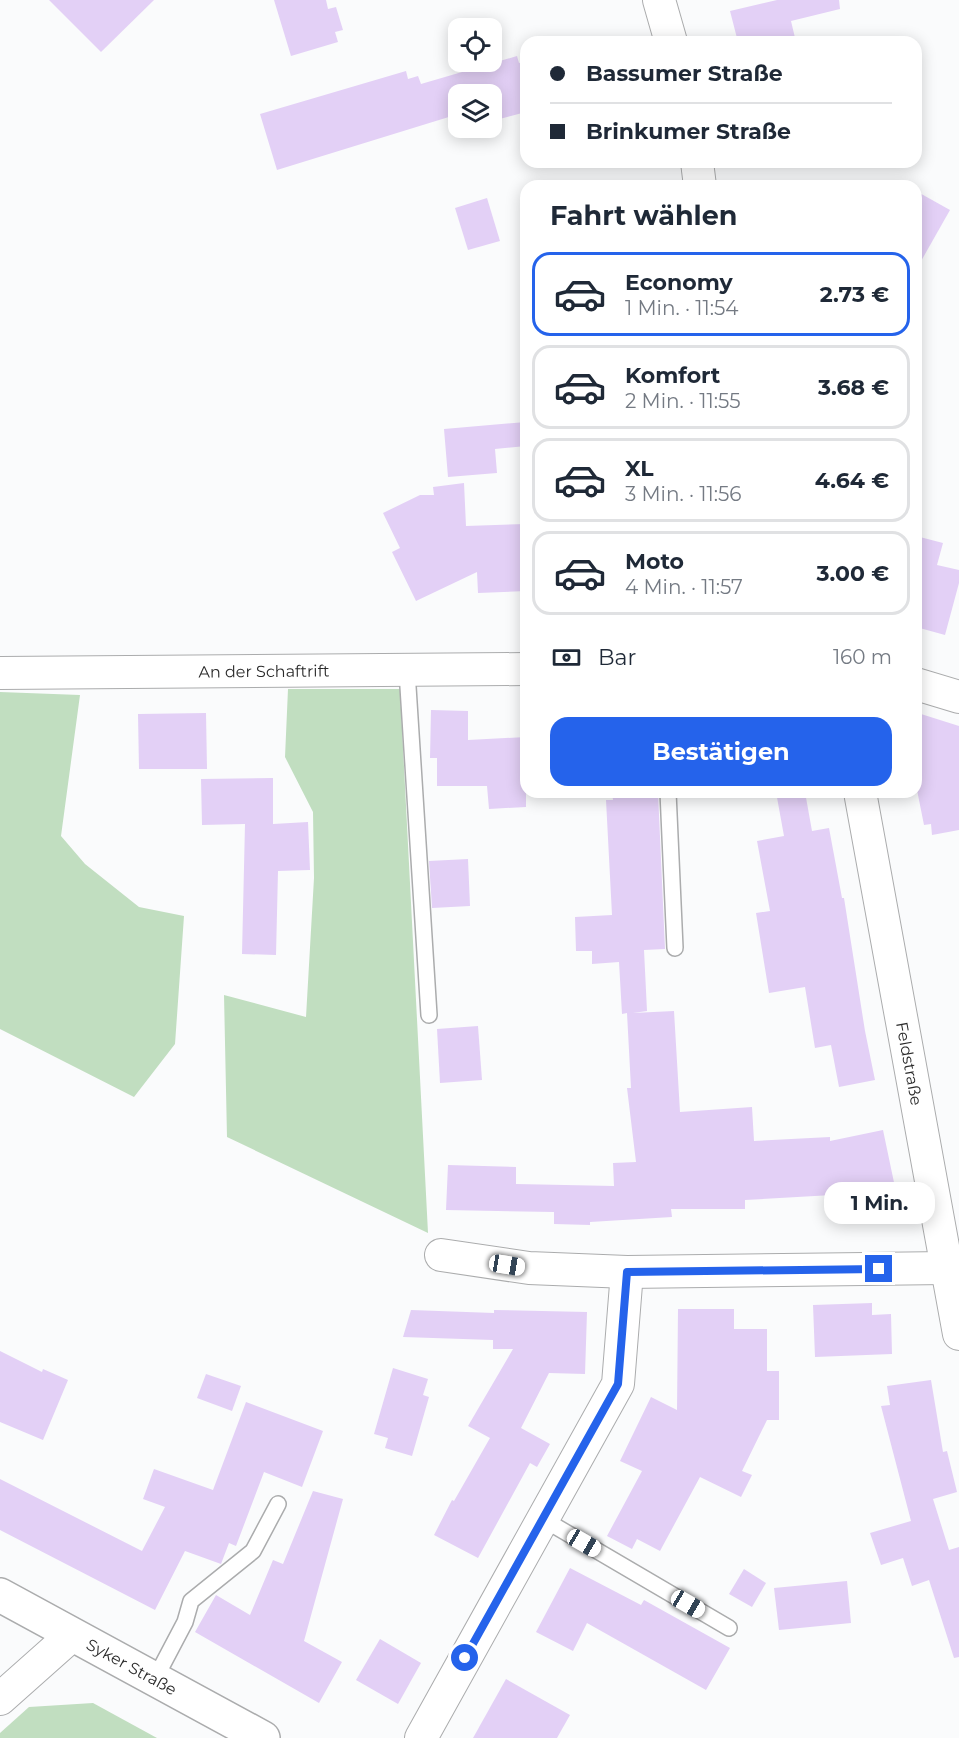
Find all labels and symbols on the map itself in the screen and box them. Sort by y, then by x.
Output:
street label: An der Schaftrift [198,661,330,681]
street label: Feldstraße [892,1020,926,1107]
callout: 1 Min. [824,1182,934,1224]
car [488,1253,526,1277]
route end [865,1255,892,1282]
car [564,1526,604,1560]
car [668,1587,708,1621]
street label: Syker Straße [83,1635,180,1699]
route start [451,1644,478,1671]

